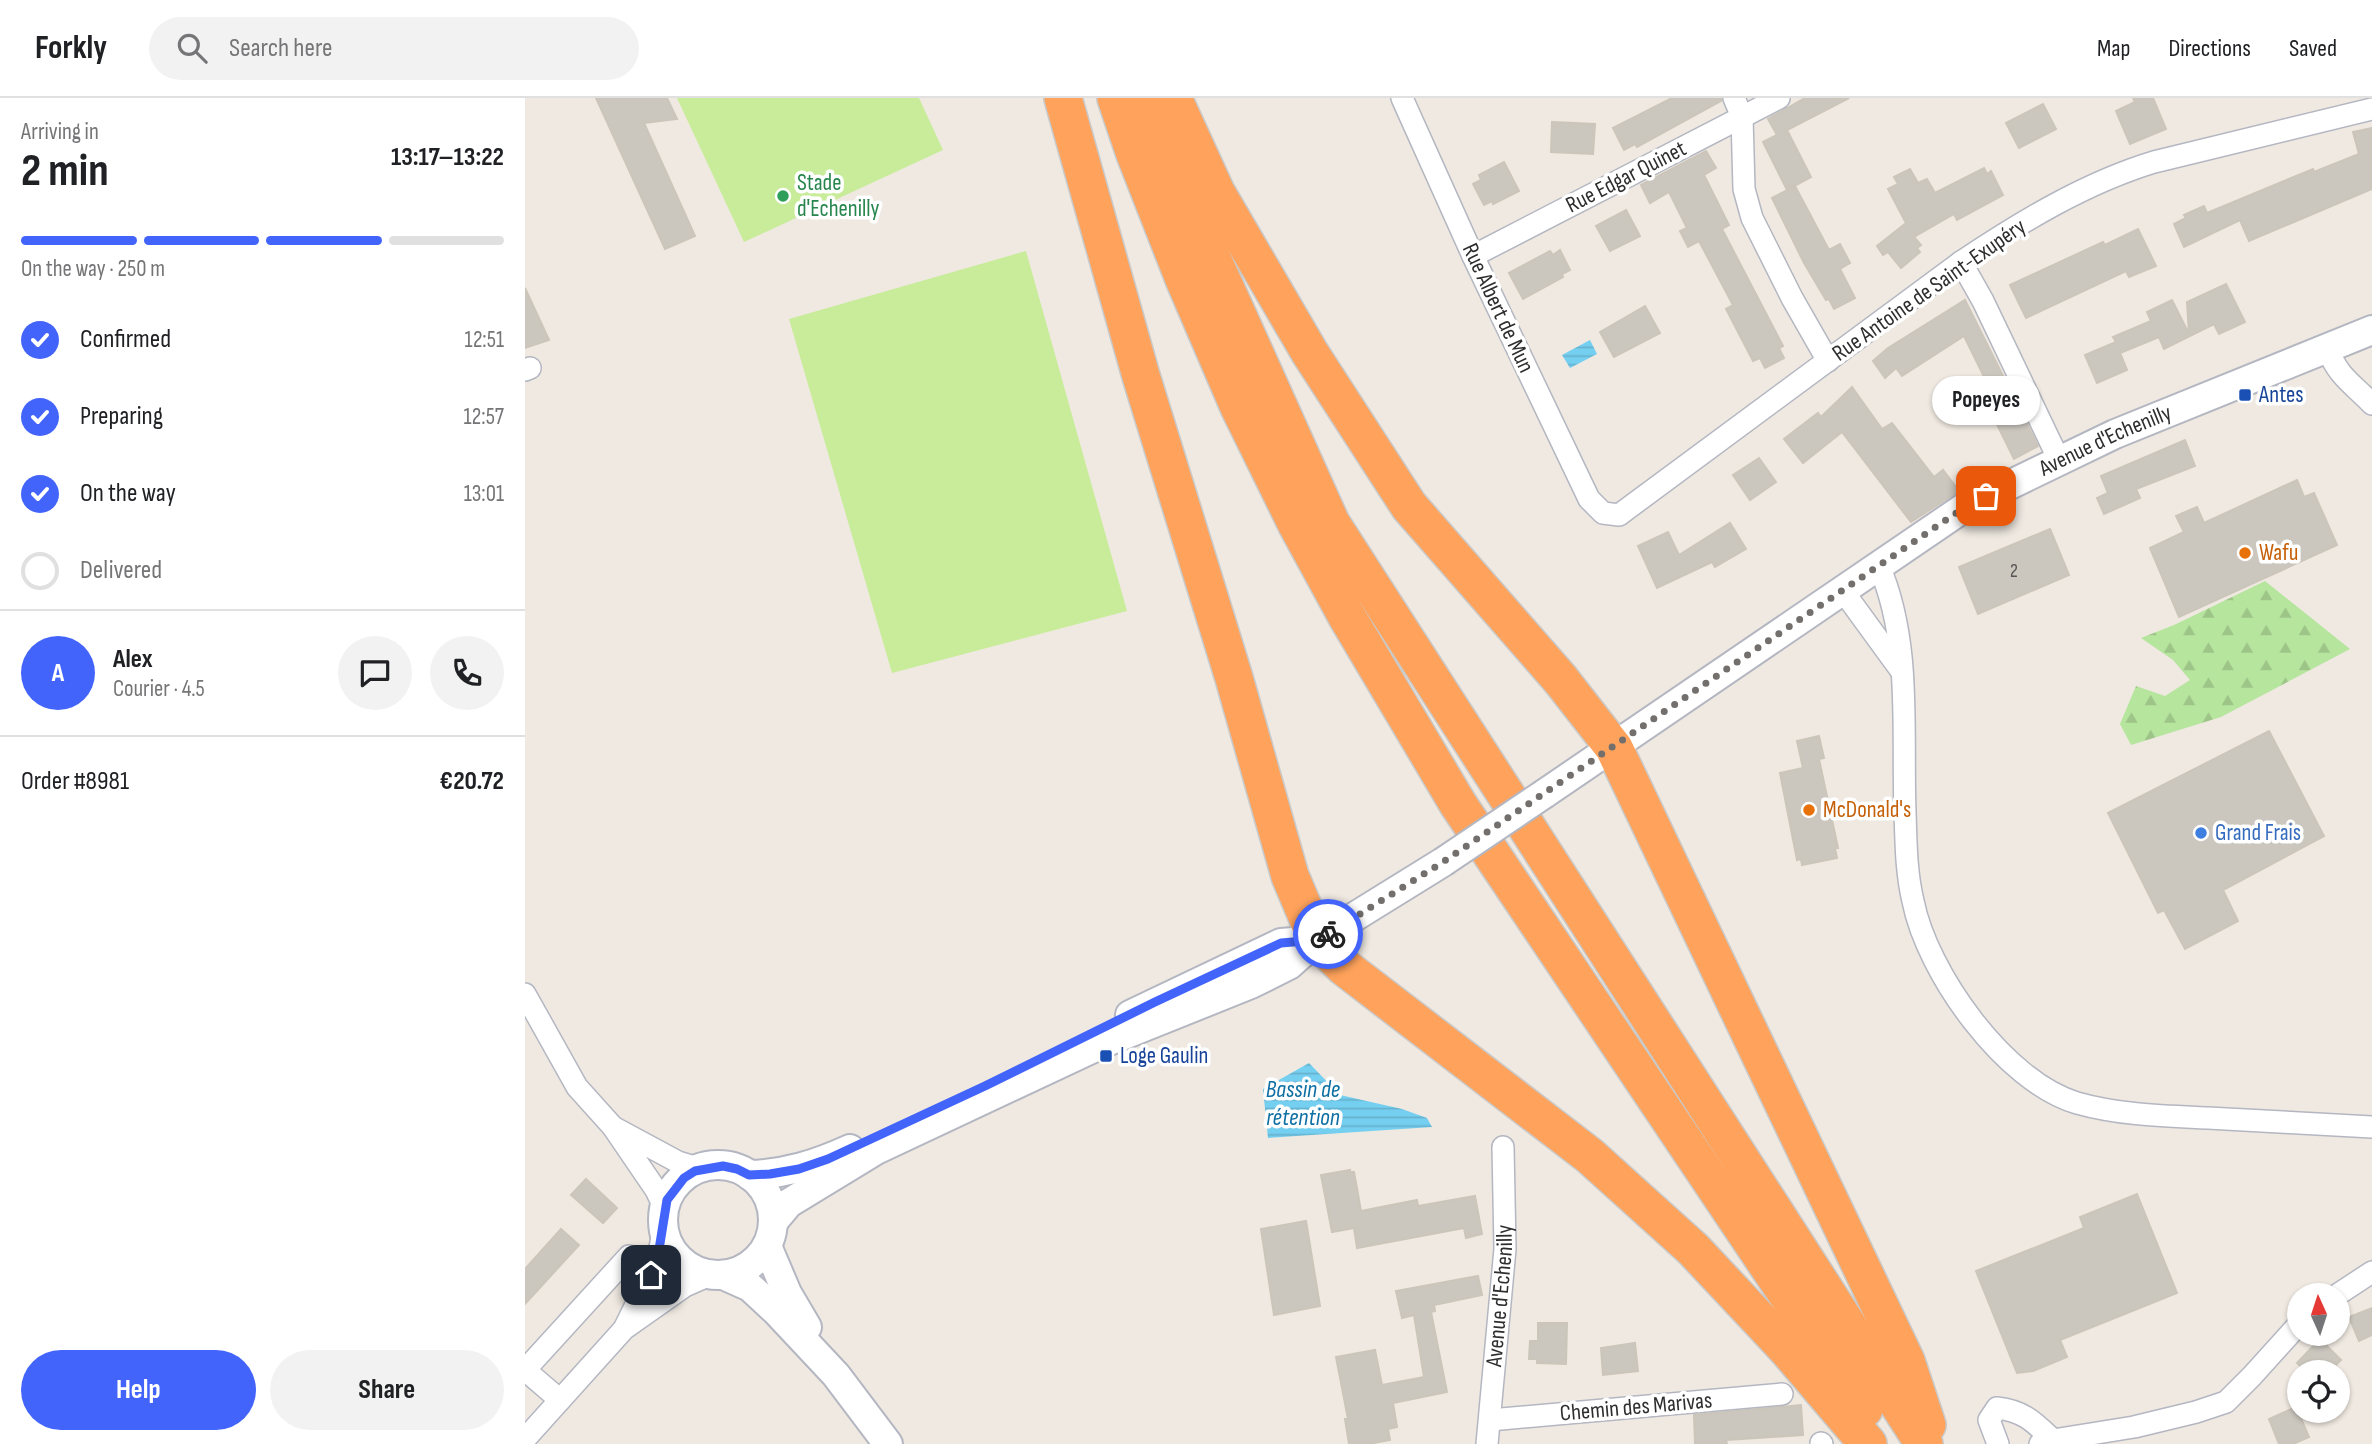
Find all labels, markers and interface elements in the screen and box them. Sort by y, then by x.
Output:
search box [149,17,639,80]
text: Forkly [35,28,107,68]
icon: search [173,29,211,67]
text: Search here [229,33,332,64]
text: Map [2097,34,2130,63]
text: Directions [2168,34,2251,63]
text: Saved [2289,34,2337,63]
text: Arriving in [21,118,99,146]
street label: Rue Edgar Quinet [1561,135,1691,219]
text: 13:17–13:22 [391,142,504,173]
text: 2 min [21,144,109,199]
place label: Stade d'Echenilly [797,169,880,223]
marker: Stade d'Echenilly [775,188,791,204]
street label: Rue Antoine de Saint-Exupéry [1827,213,2031,367]
street label: Rue Albert de Mun [1456,239,1540,377]
text: On the way · 250 m [21,255,165,283]
icon: check [21,321,59,359]
text: Confirmed [80,324,171,355]
text: 12:51 [465,326,504,354]
callout: Popeyes [1932,377,2040,426]
place label: Antes [2258,381,2304,409]
text: Popeyes [1952,386,2020,414]
marker: Antes [2237,387,2253,403]
icon: check [21,398,59,436]
street label: Avenue d'Echenilly [2034,399,2176,483]
text: Preparing [80,401,163,432]
text: 12:57 [464,403,504,431]
pin [1956,466,2016,526]
icon: check [21,475,59,513]
icon: bag [1967,477,2005,515]
text: On the way [80,478,176,509]
text: 13:01 [464,480,504,508]
place label: Wafu [2259,539,2298,567]
marker: Wafu [2237,545,2253,561]
text: Delivered [80,555,162,586]
house number: 2 [2010,560,2018,583]
button: chat [338,636,412,710]
button: phone [430,636,504,710]
text: Alex [113,644,153,675]
text: A [52,658,64,689]
text: Courier · 4.5 [113,675,205,703]
text: Order #8981 [21,766,129,797]
text: €20.72 [440,766,504,797]
place label: McDonald's [1823,796,1911,824]
marker: McDonald's [1801,802,1817,818]
place label: Grand Frais [2215,819,2301,847]
marker: Grand Frais [2193,825,2209,841]
courier [1293,899,1363,969]
icon: bike [1309,915,1347,953]
place label: Loge Gaulin [1120,1042,1208,1070]
marker: Loge Gaulin [1098,1048,1114,1064]
water label: Bassin de rétention [1266,1075,1340,1132]
street label: Avenue d'Echenilly [1480,1224,1519,1369]
pin [621,1245,681,1305]
icon: home [632,1256,670,1294]
north arrow [2287,1283,2350,1346]
map controls [2287,1283,2350,1423]
button: Help [21,1350,256,1430]
button: Share [270,1350,504,1430]
button: locate [2287,1360,2350,1423]
street label: Chemin des Marivas [1559,1386,1713,1428]

